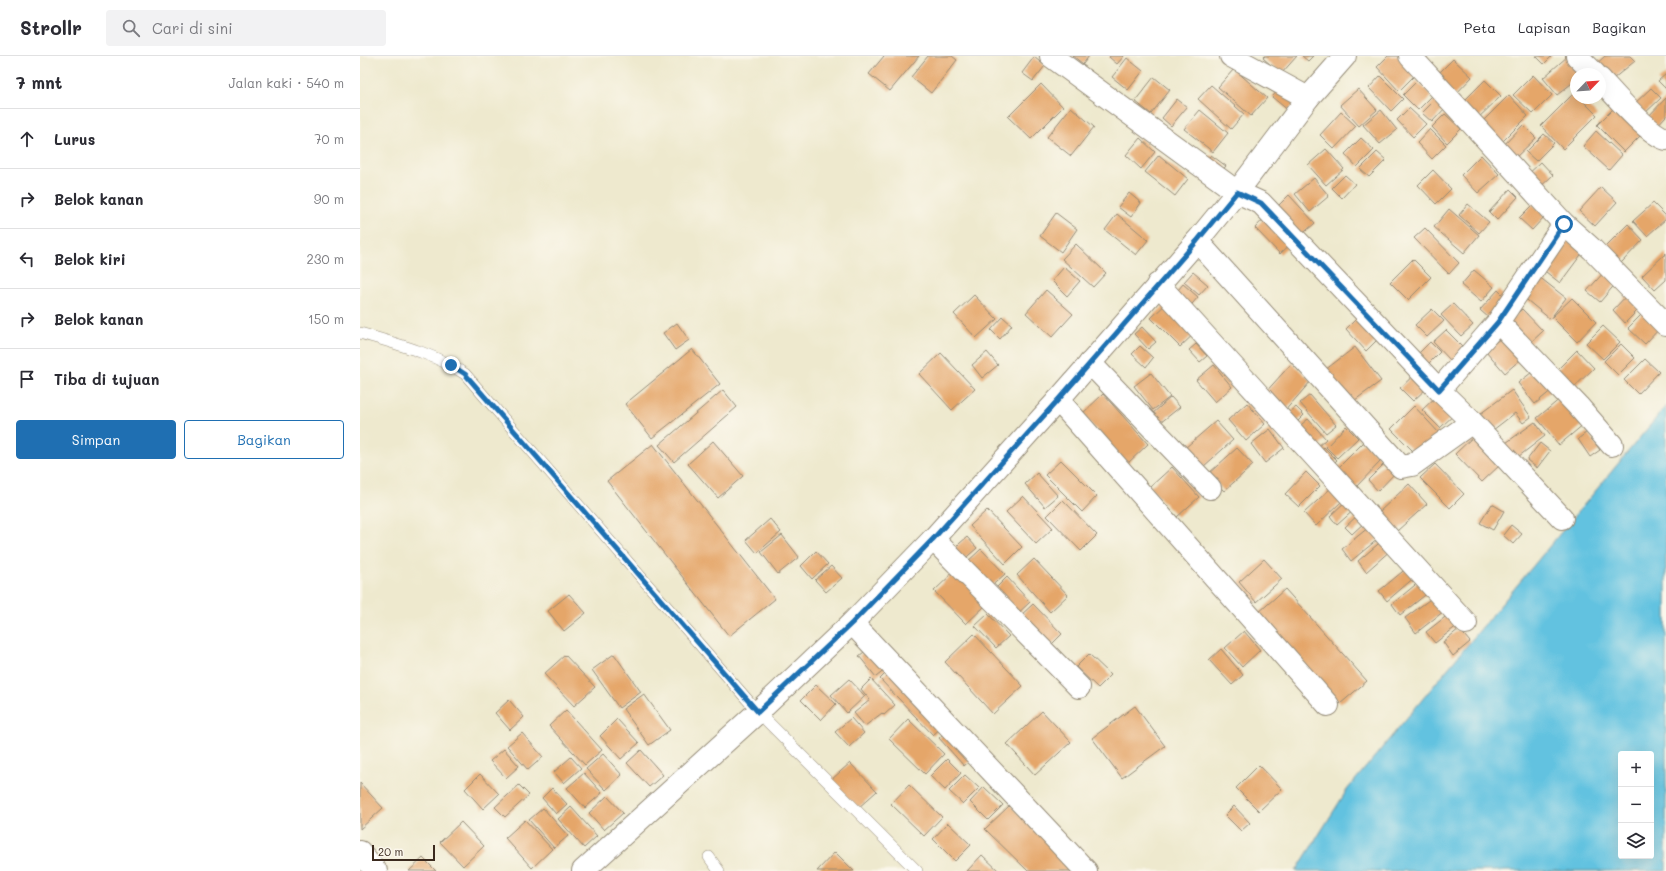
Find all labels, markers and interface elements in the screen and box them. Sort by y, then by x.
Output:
search box [106,10,386,46]
text: Strollr [20,15,82,40]
icon: search [120,17,142,39]
text: Cari di sini [152,18,233,38]
text: Peta [1464,18,1496,37]
text: Lapisan [1518,18,1570,37]
text: Bagikan [1592,18,1646,37]
north arrow [1570,68,1606,104]
text: 7 mnt [16,71,62,93]
text: Jalan kaki · 540 m [228,74,344,91]
icon: ahead [16,128,38,150]
text: Lurus [54,129,95,149]
text: 70 m [314,130,344,147]
icon: right [16,188,38,210]
text: Belok kanan [54,189,143,209]
text: 90 m [314,190,344,207]
route start [1555,215,1573,233]
icon: left [16,248,38,270]
text: Belok kiri [54,249,126,269]
text: 230 m [307,250,344,267]
icon: right [16,308,38,330]
text: Belok kanan [54,309,143,329]
text: 150 m [308,310,344,327]
route end [442,356,460,374]
icon: arrive [16,368,38,390]
text: Tiba di tujuan [54,369,159,389]
button: Simpan [16,420,176,459]
button: Bagikan [184,420,344,459]
map controls [1618,751,1654,859]
button: + [1618,751,1654,787]
button: − [1618,787,1654,823]
button: layers [1618,823,1654,859]
scale bar [372,843,435,862]
text: 20 m [378,844,403,859]

